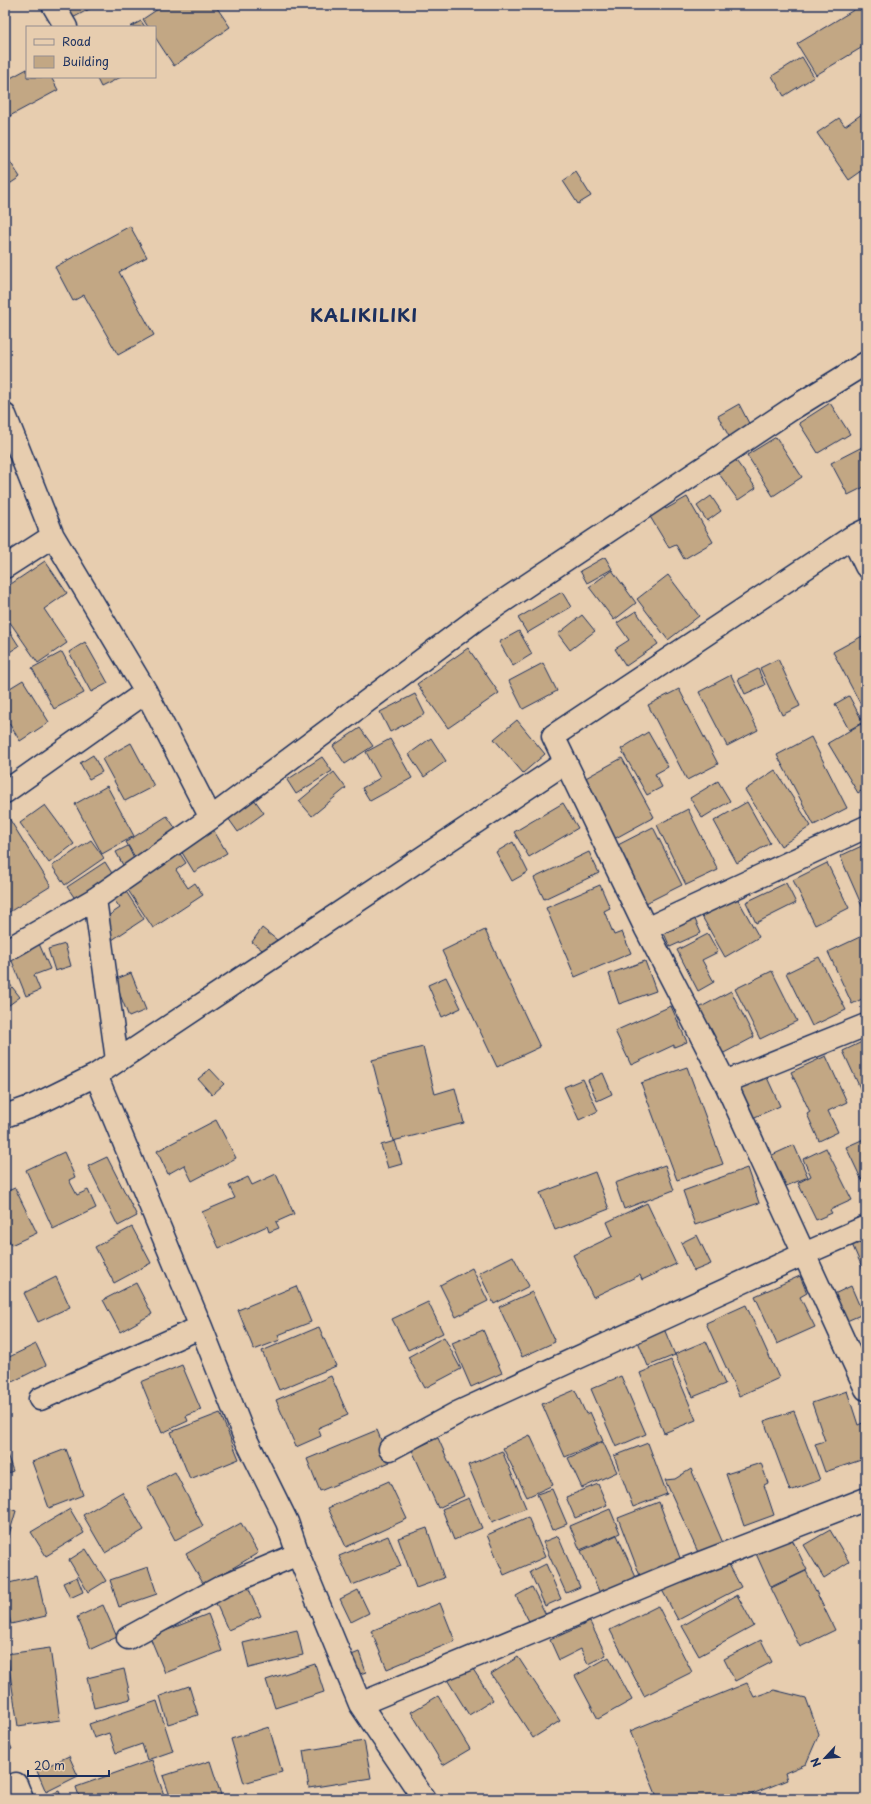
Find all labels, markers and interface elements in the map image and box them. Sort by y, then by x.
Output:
legend [26,26,156,78]
text: Road [62,32,91,50]
text: Building [62,52,109,70]
district label: KALIKILIKI [310,301,418,328]
north arrow [805,1738,845,1778]
scale bar [28,1752,109,1778]
text: N [806,1755,825,1770]
text: 20 m [34,1756,65,1774]

